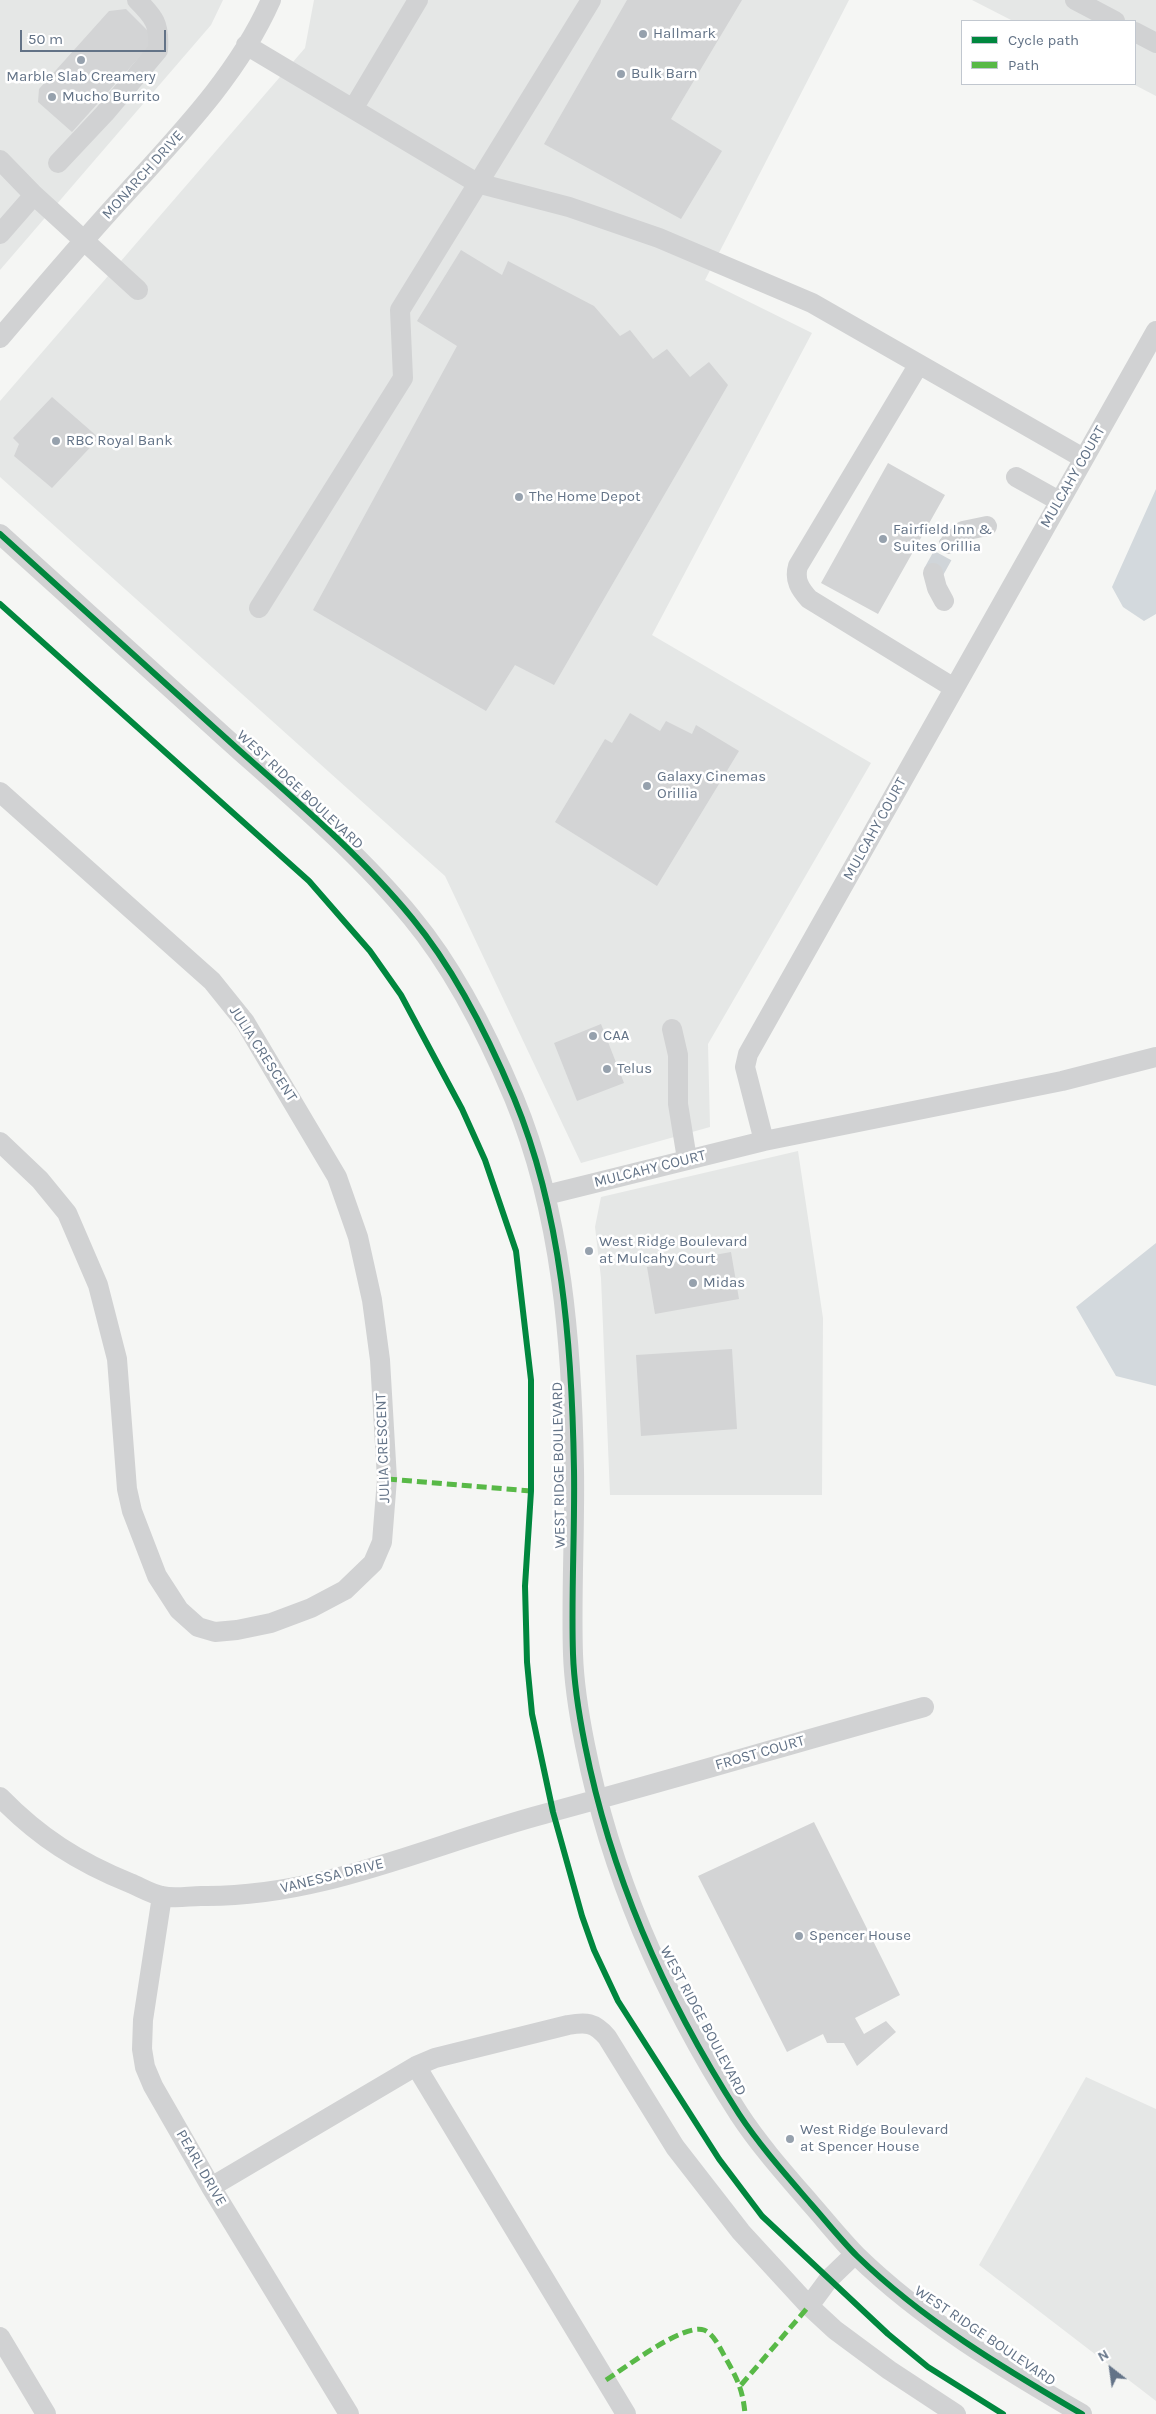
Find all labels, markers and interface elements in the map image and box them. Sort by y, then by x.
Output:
scale bar [22,20,169,52]
legend [961,20,1136,85]
place label: Hallmark [653,25,716,43]
marker: Hallmark [637,28,649,40]
text: 50 m [28,30,63,48]
text: Cycle path [1008,31,1079,49]
marker: Marble Slab Creamery [75,54,87,66]
text: Path [1008,56,1039,74]
place label: Bulk Barn [631,65,698,83]
place label: Marble Slab Creamery [6,68,156,86]
marker: Bulk Barn [615,68,627,80]
place label: Mucho Burrito [62,88,160,106]
marker: Mucho Burrito [46,91,58,103]
street label: MONARCH DRIVE [98,127,188,223]
street label: MULCAHY COURT [1037,423,1109,531]
place label: RBC Royal Bank [66,432,173,450]
marker: RBC Royal Bank [50,435,62,447]
place label: The Home Depot [529,488,641,506]
marker: The Home Depot [513,491,525,503]
place label: Fairfield Inn & Suites Orillia [893,521,992,556]
marker: Fairfield Inn & Suites Orillia [877,533,889,545]
street label: WEST RIDGE BOULEVARD [233,727,367,853]
place label: Galaxy Cinemas Orillia [657,768,766,803]
street label: MULCAHY COURT [839,775,911,883]
marker: Galaxy Cinemas Orillia [641,780,653,792]
street label: JULIA CRESCENT [225,1003,301,1105]
place label: CAA [603,1027,629,1045]
marker: CAA [587,1030,599,1042]
place label: Telus [617,1060,652,1078]
marker: Telus [601,1063,613,1075]
street label: MULCAHY COURT [592,1146,708,1192]
place label: West Ridge Boulevard at Mulcahy Court [599,1233,748,1268]
marker: West Ridge Boulevard at Mulcahy Court [583,1245,595,1257]
place label: Midas [703,1274,745,1292]
marker: Midas [687,1277,699,1289]
street label: WEST RIDGE BOULEVARD [549,1381,569,1549]
street label: JULIA CRESCENT [372,1392,394,1504]
street label: FROST COURT [713,1732,807,1774]
street label: VANESSA DRIVE [279,1854,385,1898]
place label: Spencer House [809,1927,911,1945]
marker: Spencer House [793,1930,805,1942]
street label: WEST RIDGE BOULEVARD [656,1943,750,2099]
place label: West Ridge Boulevard at Spencer House [800,2121,949,2156]
street label: PEARL DRIVE [172,2127,230,2209]
marker: West Ridge Boulevard at Spencer House [784,2133,796,2145]
street label: WEST RIDGE BOULEVARD [911,2282,1059,2390]
north arrow [1086,2344,1136,2394]
text: N [1095,2346,1112,2365]

